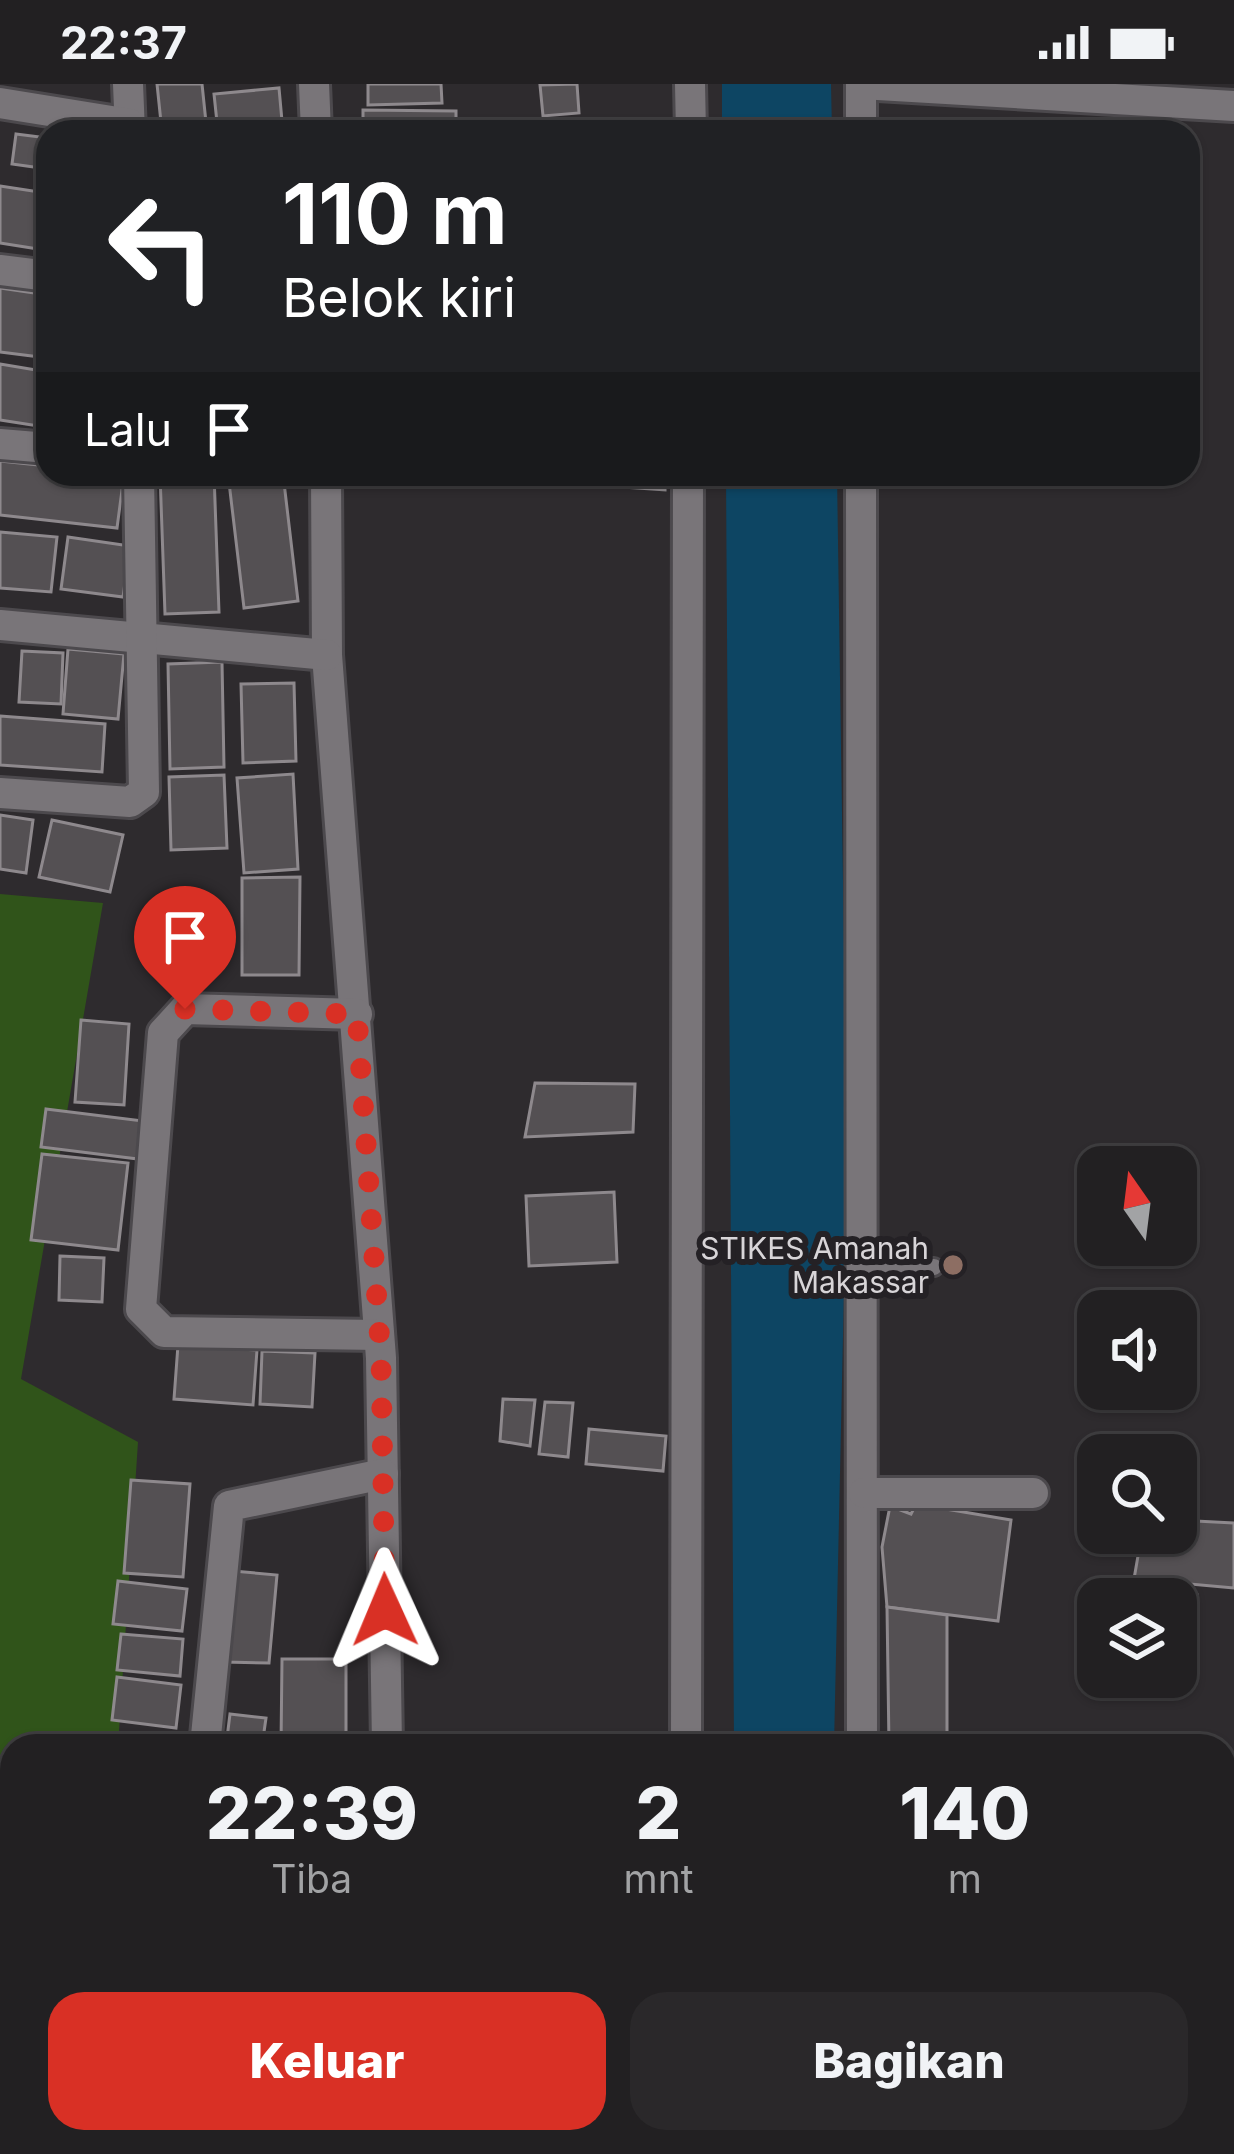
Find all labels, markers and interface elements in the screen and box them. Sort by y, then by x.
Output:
text: 22:37 [60,15,187,70]
text: 110 m [282,163,508,264]
icon: left [84,168,240,324]
text: Belok kiri [282,265,516,330]
icon: arrive [196,396,262,462]
text: Lalu [84,402,172,457]
pin [134,886,236,1009]
icon: arrive [152,904,218,970]
north arrow [1077,1146,1197,1266]
map controls [1077,1146,1197,1698]
place label: STIKES Amanah Makassar [700,1230,929,1300]
marker: STIKES Amanah Makassar [940,1252,966,1278]
button: sound [1077,1290,1197,1410]
button: search [1077,1434,1197,1554]
position arrow [322,1547,448,1673]
button: layers [1077,1578,1197,1698]
text: 22:39 [206,1769,418,1856]
text: 2 [636,1769,681,1856]
text: 140 [899,1769,1030,1856]
text: Tiba [271,1855,352,1902]
text: mnt [623,1855,693,1902]
text: m [948,1855,982,1902]
button: Keluar [48,1992,606,2130]
button: Bagikan [630,1992,1188,2130]

